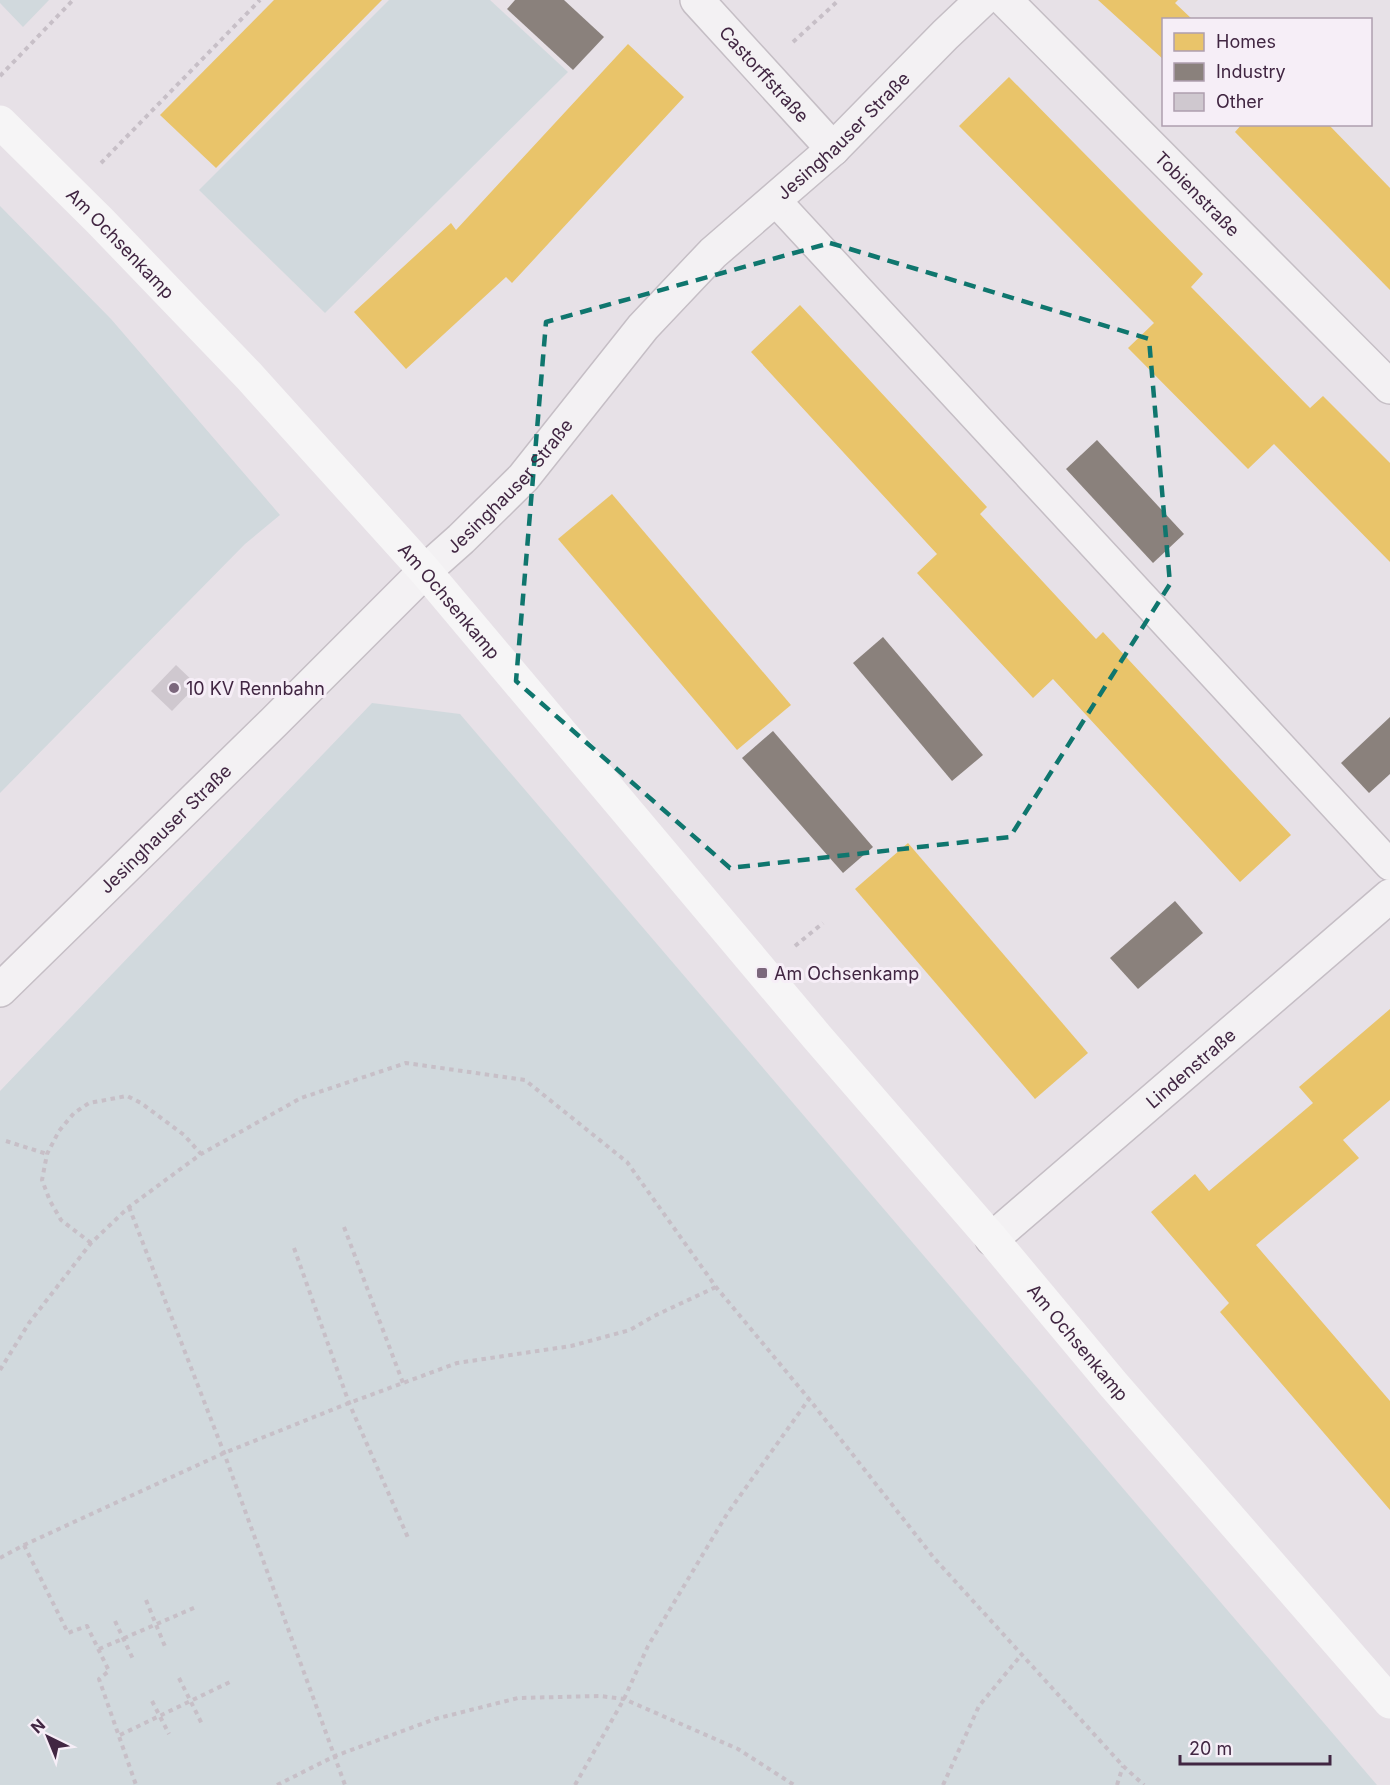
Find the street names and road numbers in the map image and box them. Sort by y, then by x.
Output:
street label: Castorffstraße [715,22,813,126]
street label: Jesinghauser Straße [772,67,914,204]
street label: Tobienstraße [1151,147,1244,240]
street label: Am Ochsenkamp [62,184,179,303]
street label: Jesinghauser Straße [442,414,577,557]
street label: Am Ochsenkamp [394,539,505,663]
street label: Jesinghauser Straße [95,760,235,897]
street label: Lindenstraße [1141,1024,1239,1112]
street label: Am Ochsenkamp [1023,1280,1133,1405]

